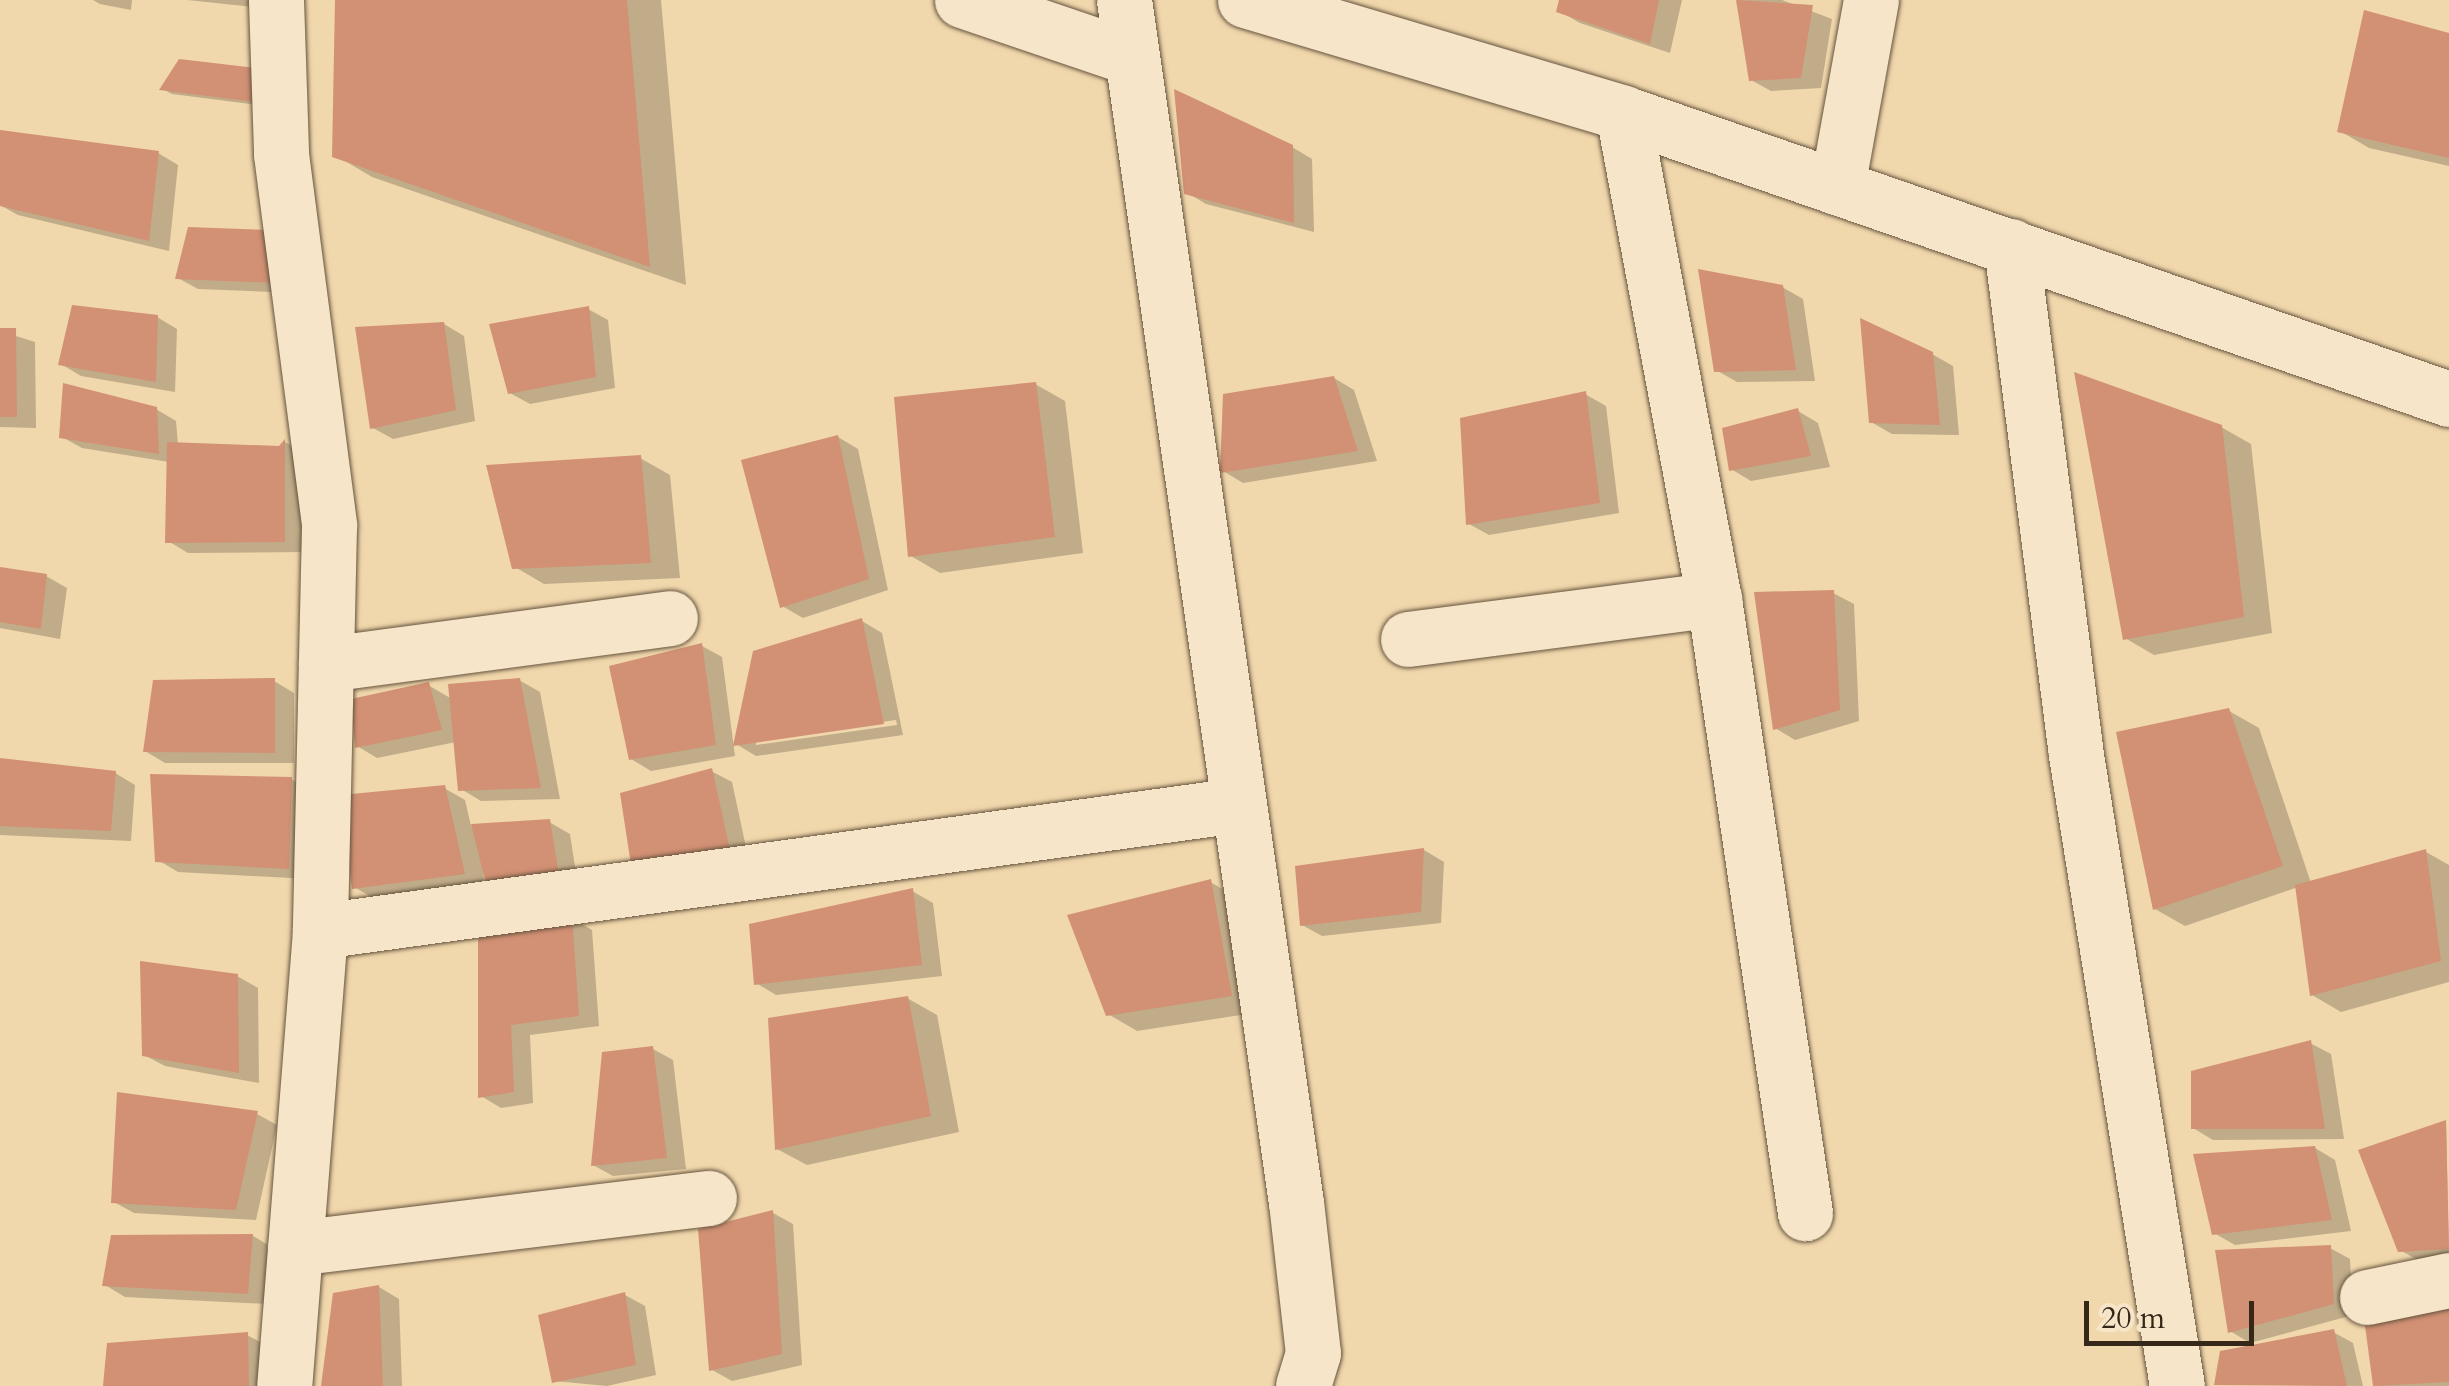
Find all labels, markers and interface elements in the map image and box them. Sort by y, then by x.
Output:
scale bar [2089,1281,2259,1343]
text: 20 m [2101,1298,2165,1339]

